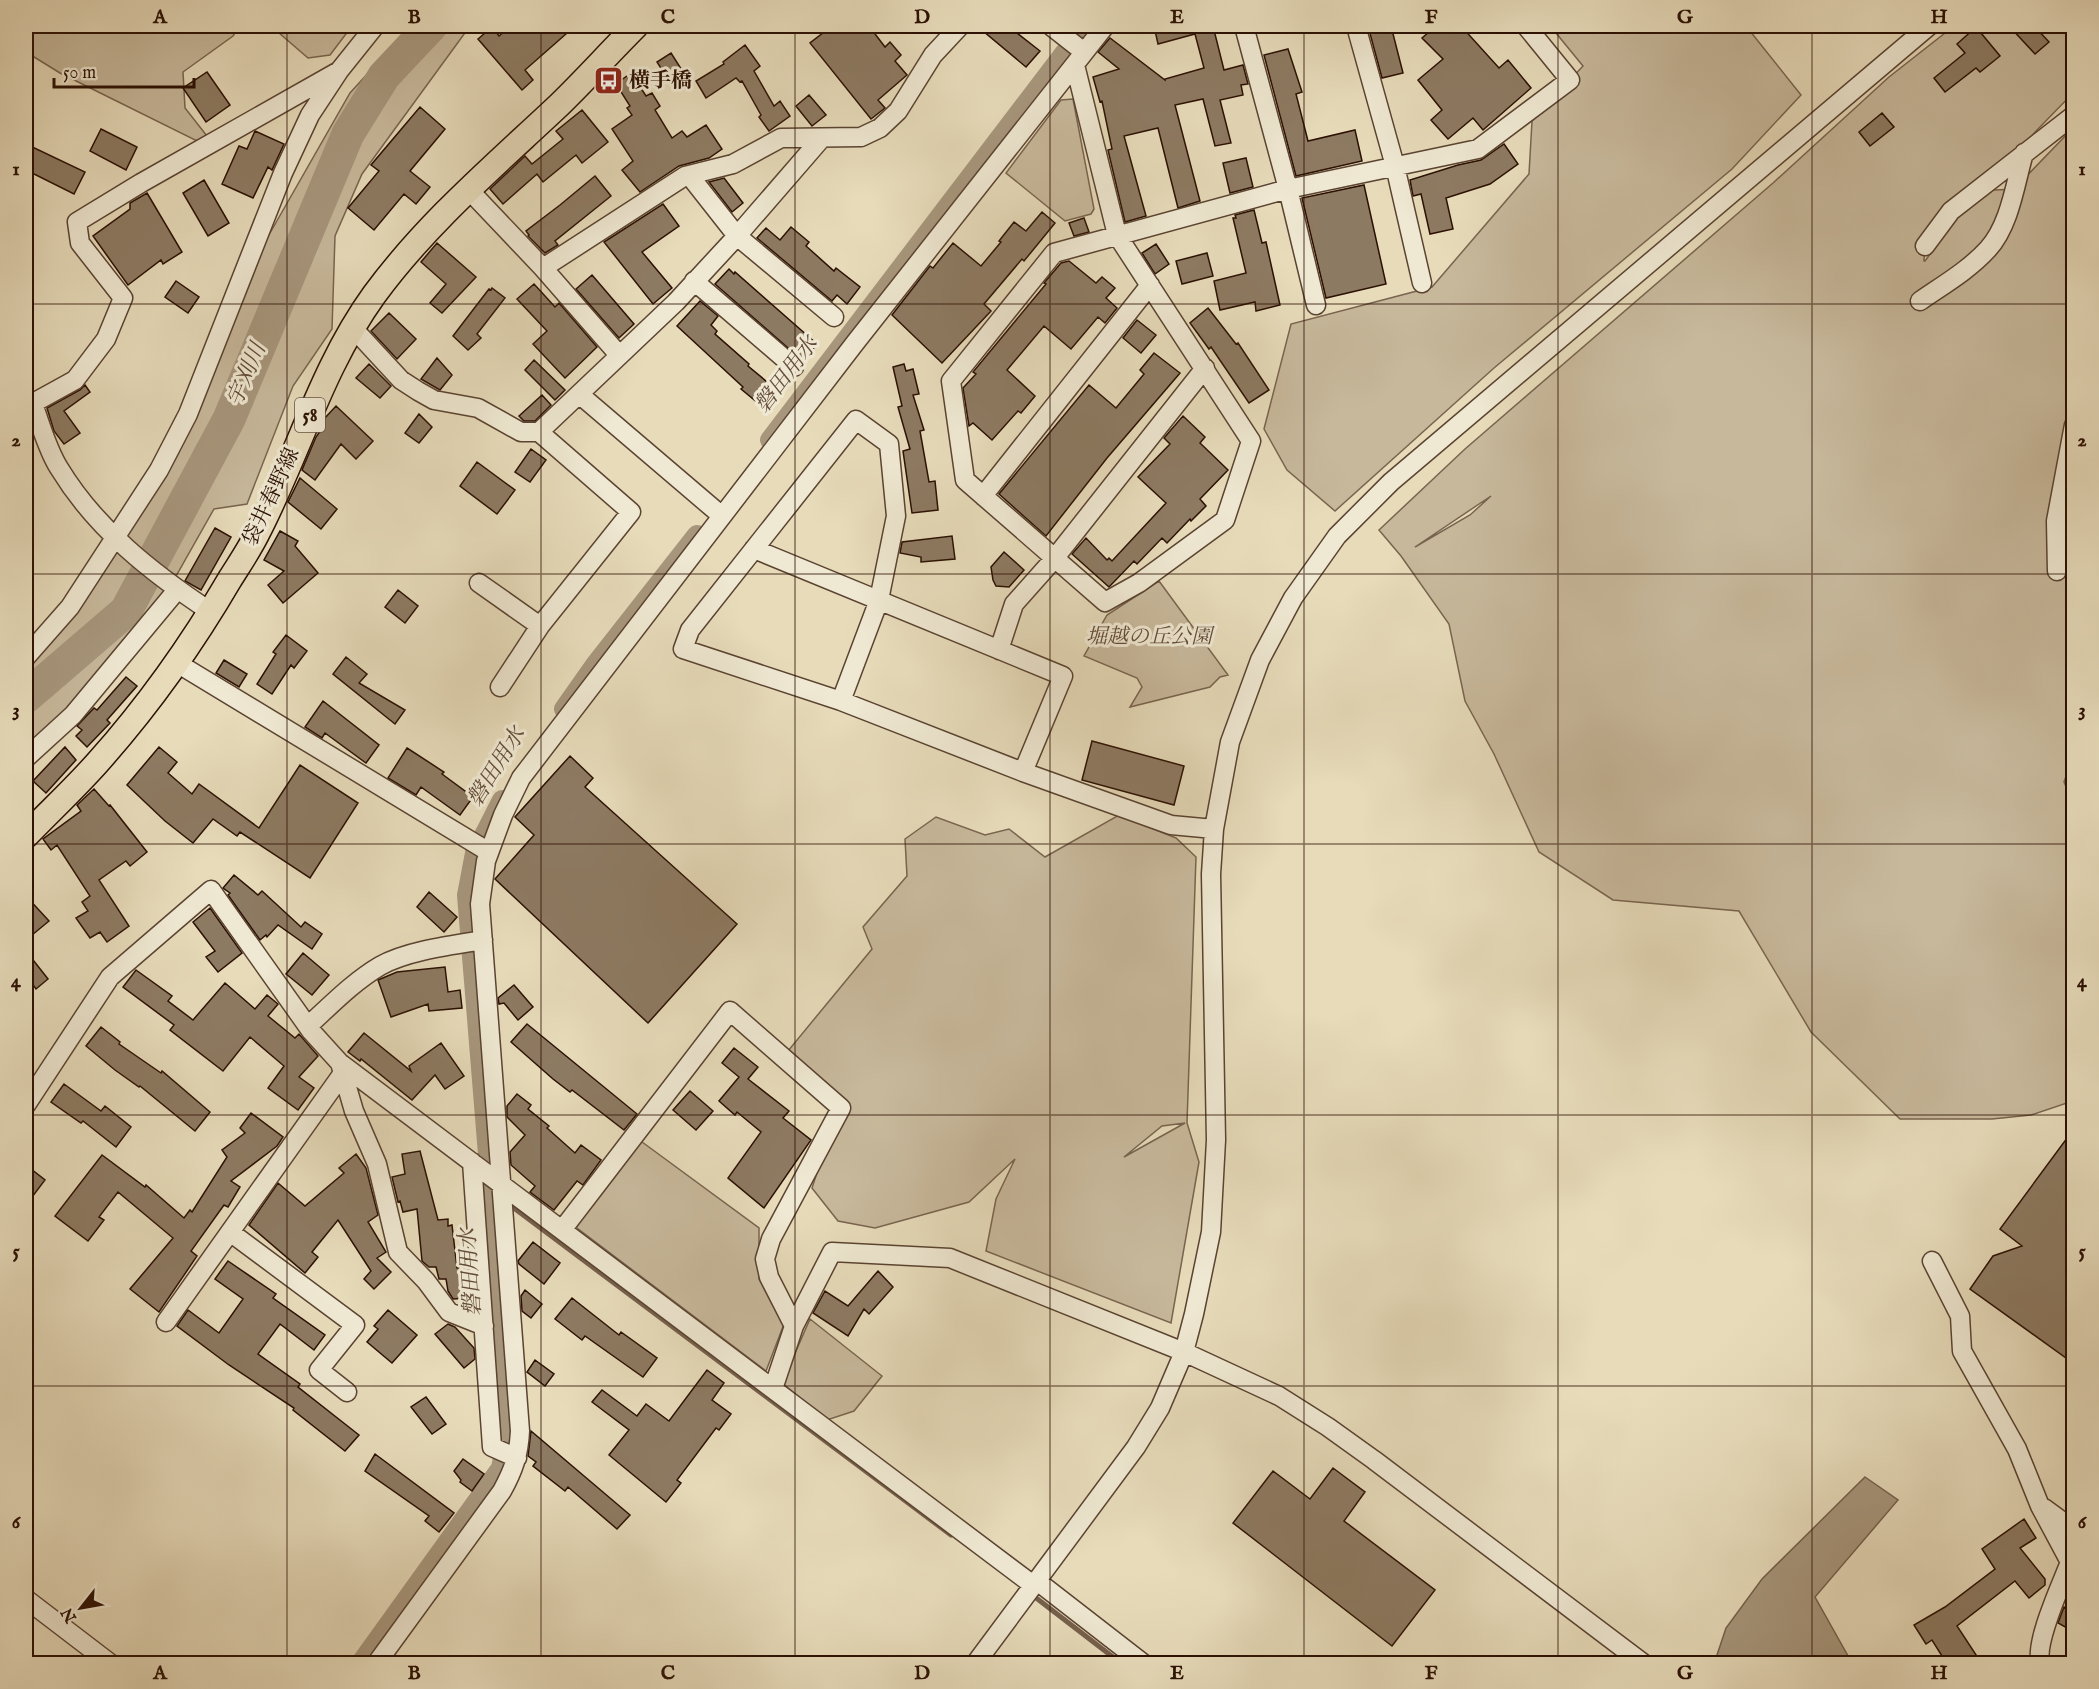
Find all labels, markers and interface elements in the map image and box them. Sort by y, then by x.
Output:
text: A [152,5,168,30]
text: B [407,5,421,30]
text: C [661,5,675,30]
text: D [914,5,930,30]
text: E [1170,5,1184,30]
text: F [1425,5,1438,30]
text: G [1677,5,1694,30]
text: H [1930,5,1948,30]
scale bar [54,51,194,89]
text: 50 m [63,62,96,85]
bus stop icon: 横手橋 [592,65,624,97]
place label: 横手橋 [629,68,692,95]
text: 1 [12,157,20,182]
text: 1 [2078,157,2086,182]
water label: 磐田用水 [749,330,826,419]
water label: 宇刈川 [221,337,274,411]
road number: 58 [295,398,325,432]
text: 2 [11,428,21,453]
text: 2 [2077,428,2087,453]
street label: 袋井春野線 [238,444,306,550]
park label: 堀越の丘公園 [1086,624,1215,651]
text: 3 [12,698,20,723]
text: 3 [2078,698,2086,723]
water label: 磐田用水 [462,721,533,812]
text: 4 [11,969,22,994]
text: 4 [2077,969,2088,994]
water label: 磐田用水 [454,1225,488,1317]
text: 5 [12,1239,20,1264]
text: 5 [2078,1239,2086,1264]
text: 6 [12,1510,22,1535]
text: 6 [2078,1510,2088,1535]
north arrow [51,1578,111,1638]
text: N [58,1603,83,1627]
text: A [152,1661,168,1686]
text: B [407,1661,421,1686]
text: C [661,1661,675,1686]
text: D [914,1661,930,1686]
text: E [1170,1661,1184,1686]
text: F [1425,1661,1438,1686]
text: G [1677,1661,1694,1686]
text: H [1930,1661,1948,1686]

